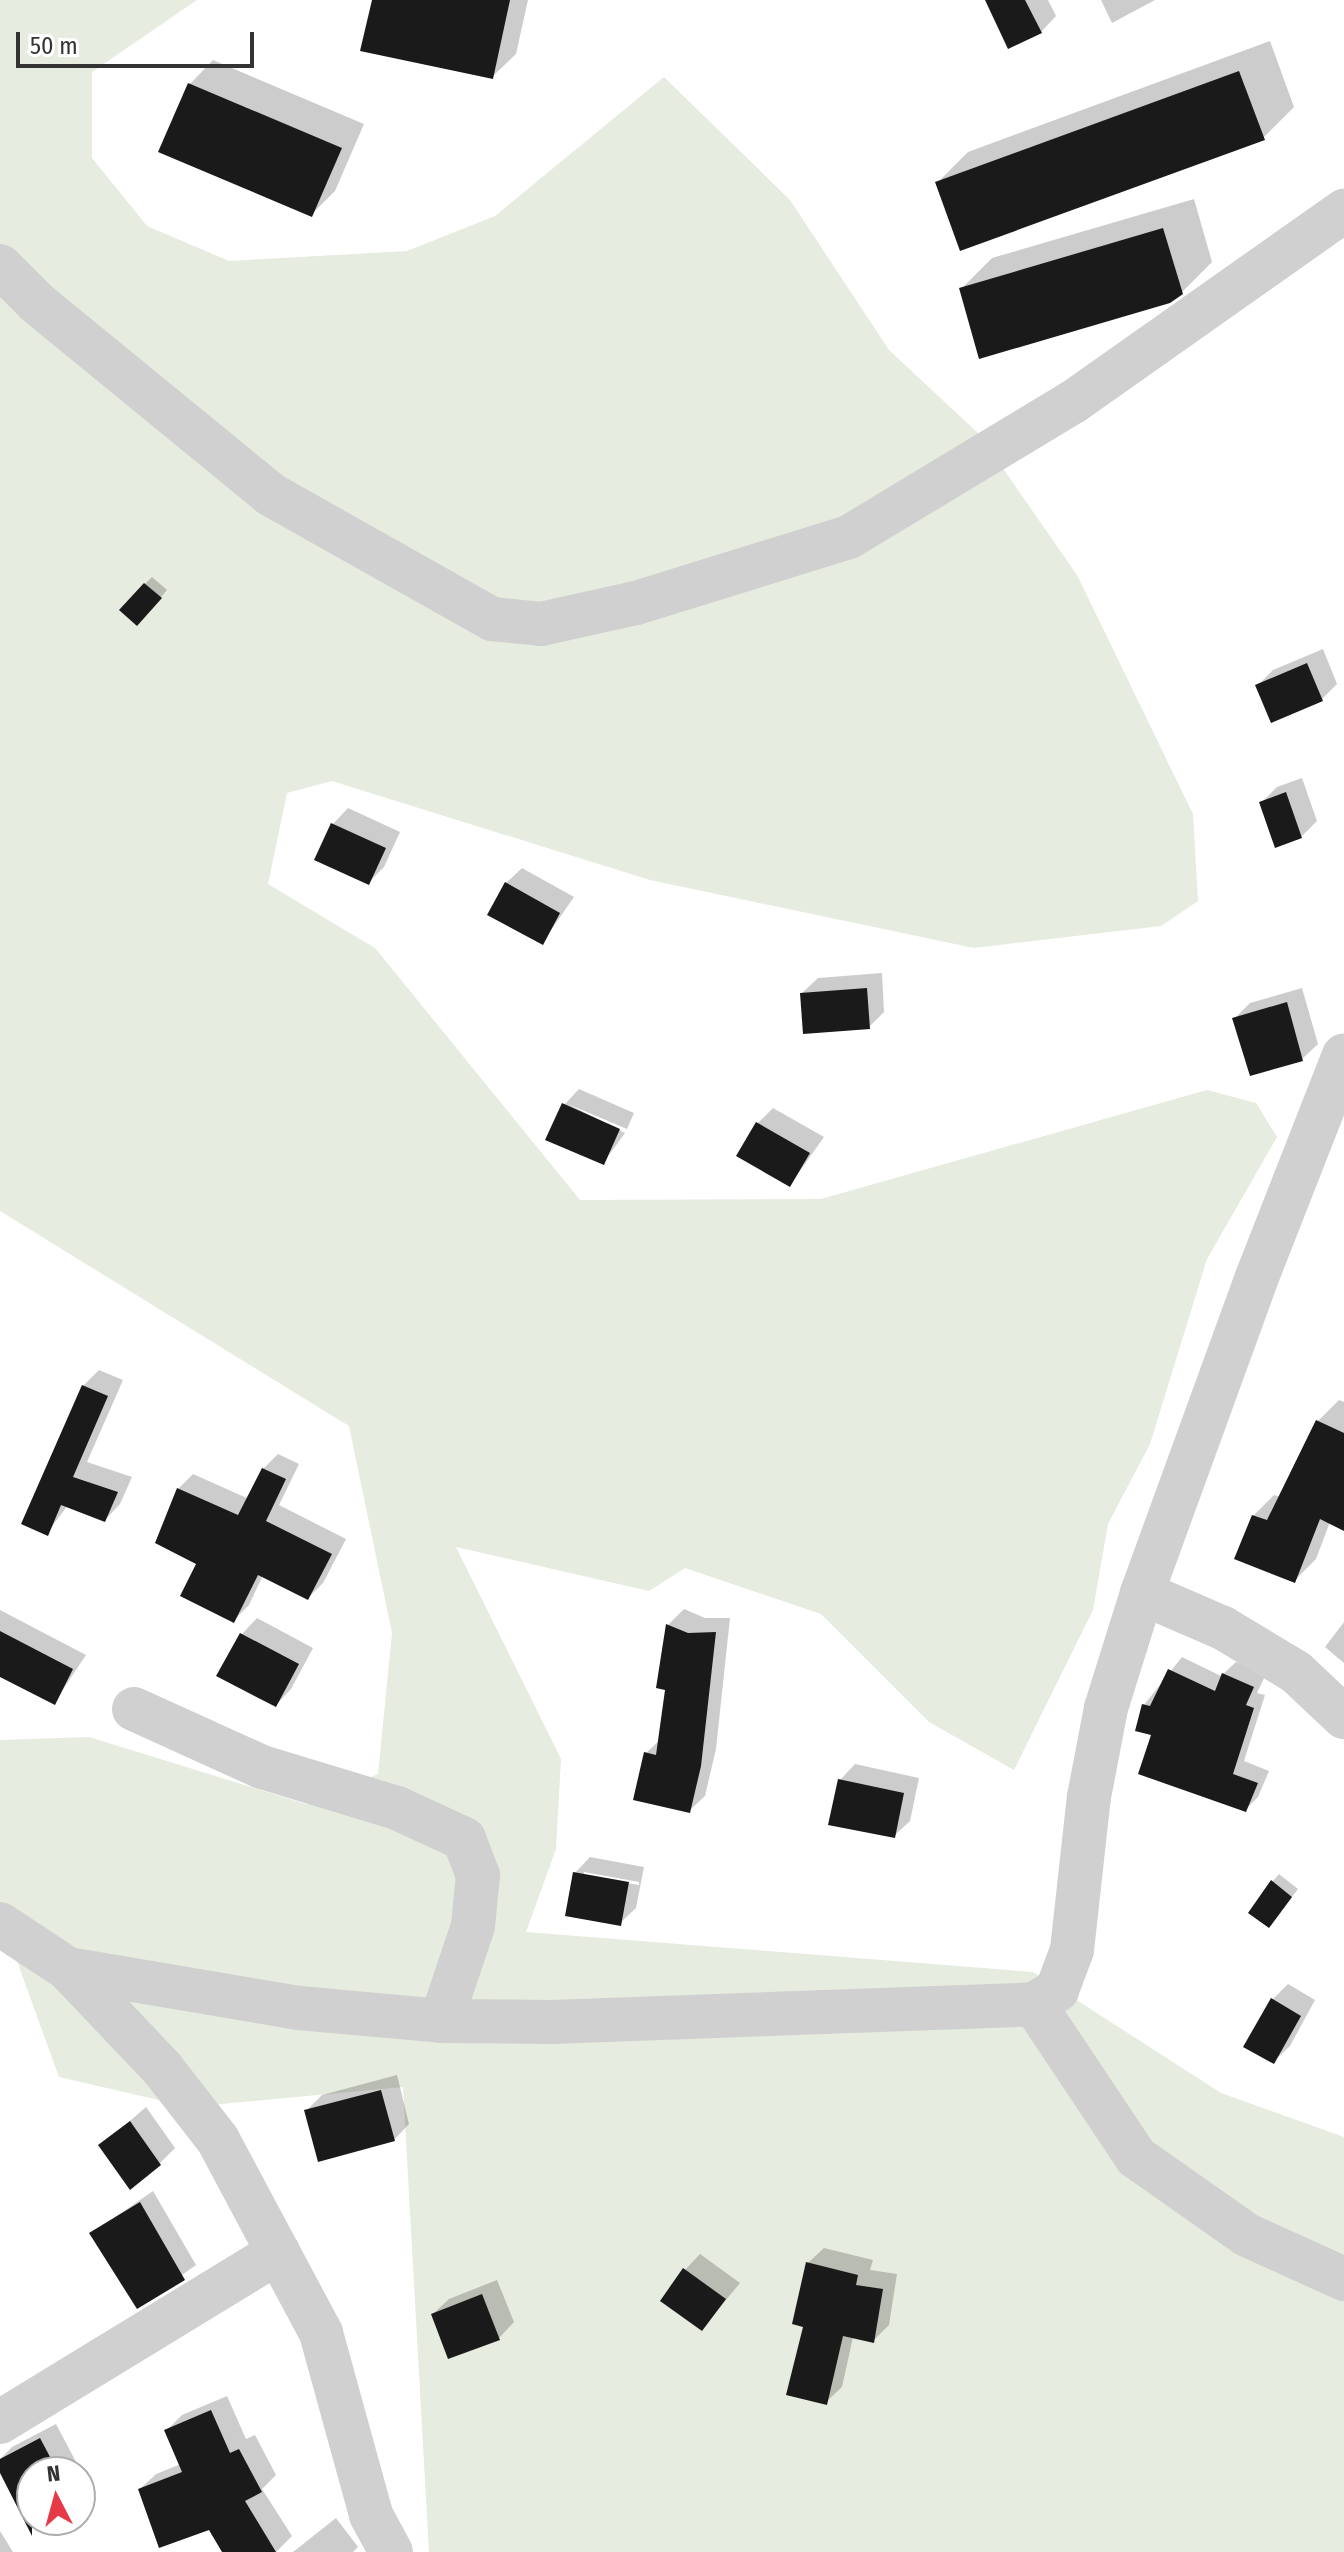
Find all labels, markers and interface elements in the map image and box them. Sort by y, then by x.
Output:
scale bar [20,16,258,66]
text: 50 m [30,32,78,60]
north arrow [16,2456,96,2536]
text: N [46,2460,62,2488]

